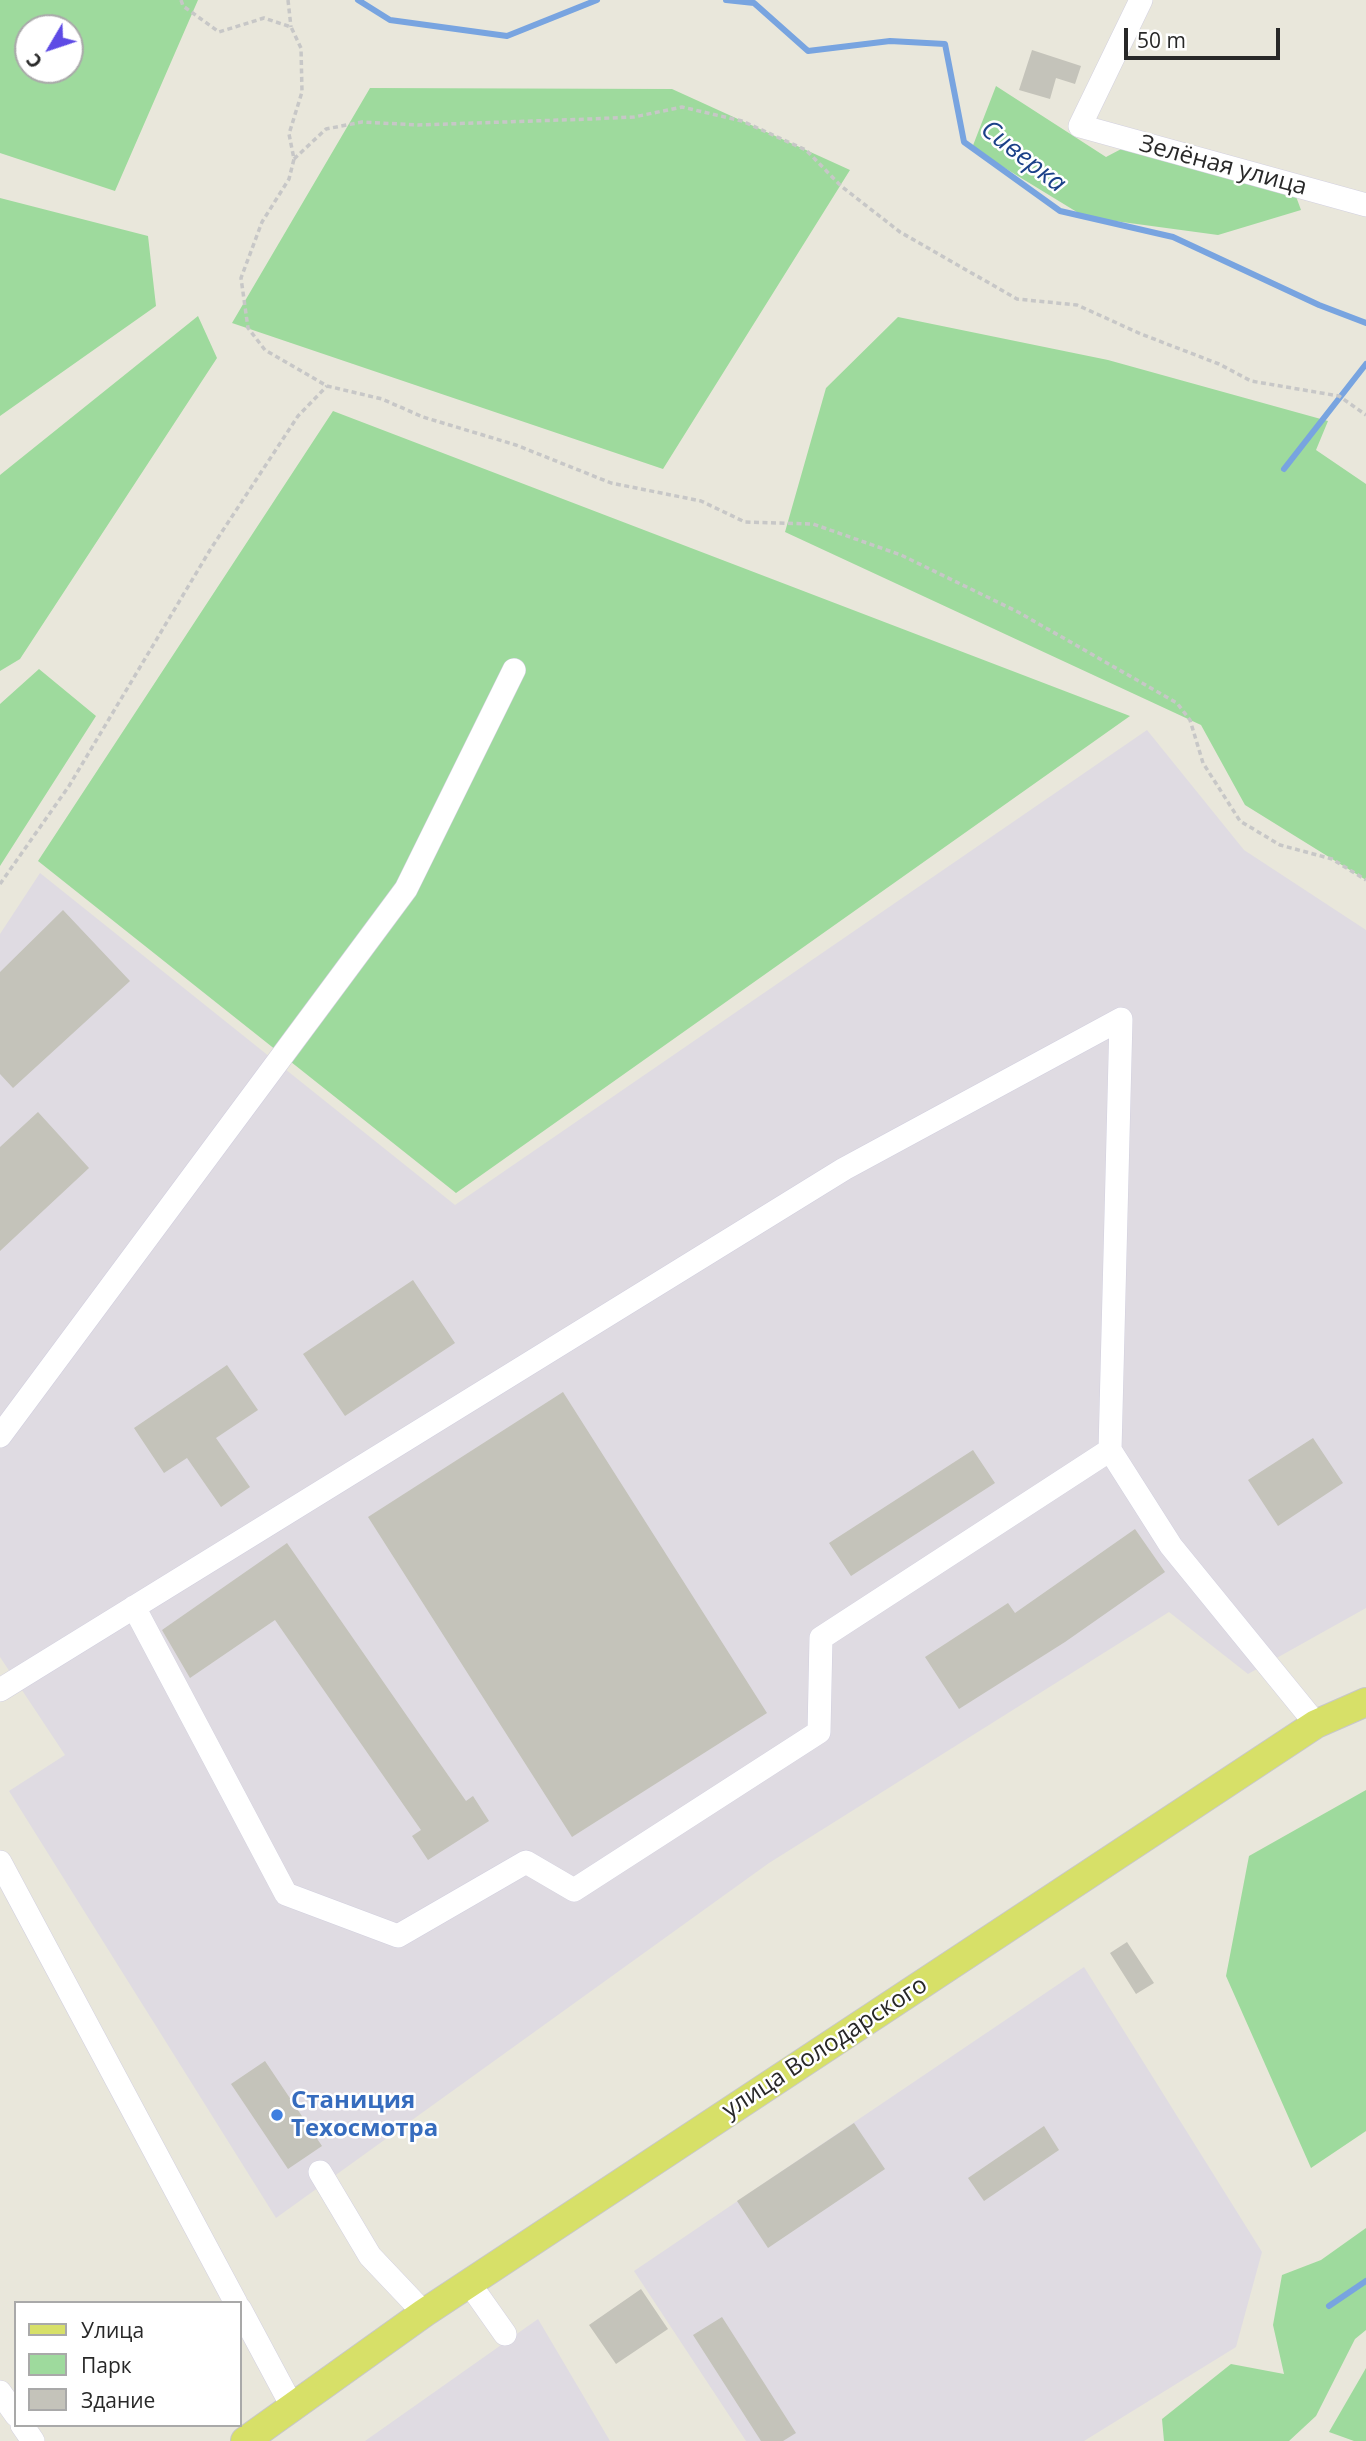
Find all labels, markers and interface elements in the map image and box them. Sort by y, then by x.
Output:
north arrow [14,14,84,84]
scale bar [1128,14,1284,58]
text: 50 m [1137,26,1186,54]
text: С [20,48,48,74]
water label: Сиверка [974,114,1072,200]
street label: Зелёная улица [1136,130,1310,202]
street label: улица Володарского [717,1971,933,2125]
place label: Станиция Техосмотра [291,2087,438,2143]
marker: Станиция Техосмотра [269,2107,285,2123]
legend [14,2301,242,2427]
text: Улица [81,2316,144,2344]
text: Парк [81,2351,132,2379]
text: Здание [81,2386,155,2414]

